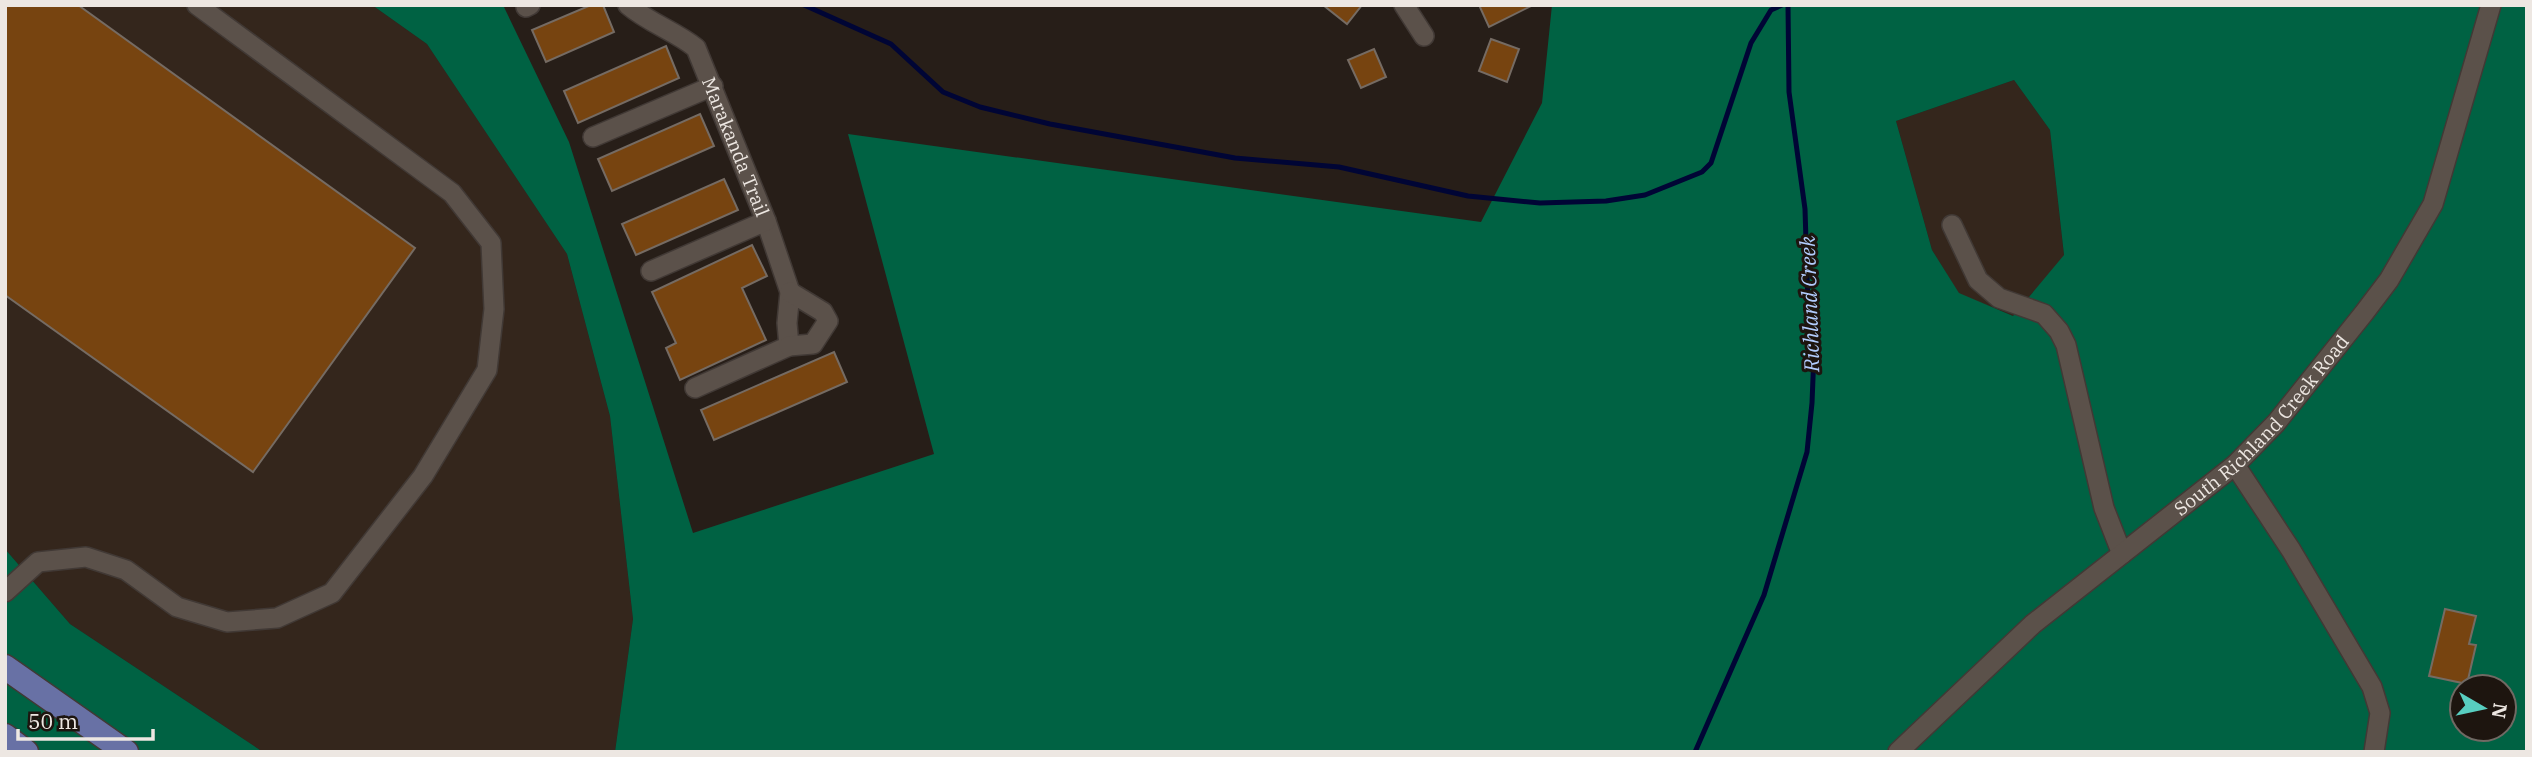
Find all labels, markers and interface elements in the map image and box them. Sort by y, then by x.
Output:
street label: Marakanda Trail [697,73,775,220]
water label: Richland Creek [1793,235,1825,374]
street label: South Richland Creek Road [2169,330,2354,521]
north arrow [2448,673,2518,743]
scale bar [18,698,152,742]
text: N [2487,701,2513,720]
text: 50 m [28,707,78,735]

